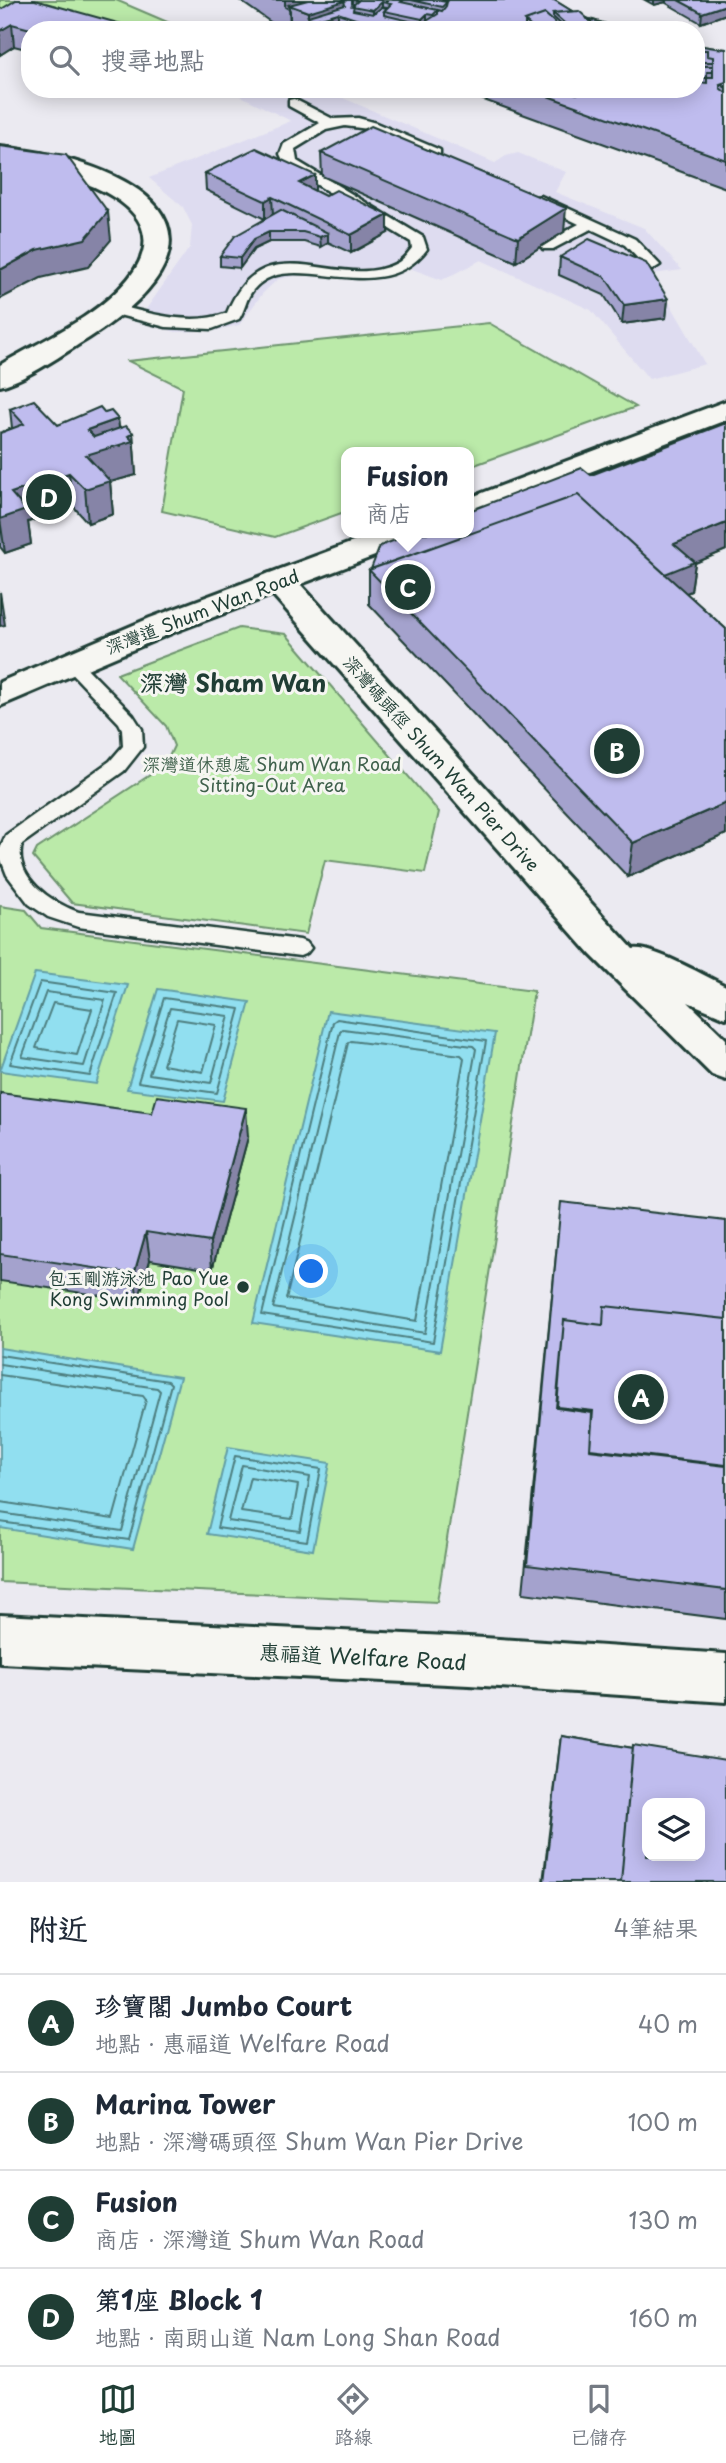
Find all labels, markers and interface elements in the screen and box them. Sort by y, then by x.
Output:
search box [21,21,705,98]
text: 搜尋地點 [101,40,205,79]
icon: search [45,41,83,79]
popup [341,447,474,538]
text: Fusion [366,456,449,495]
pin: D [26,471,72,523]
text: 商店 [366,495,412,530]
pin: C [385,561,431,613]
street label: 深灣道 Shum Wan Road [101,562,303,660]
street label: 深灣碼頭徑 Shum Wan Pier Drive [337,649,547,877]
district label: 深灣 Sham Wan [140,664,326,700]
pin: B [594,725,640,777]
park label: 深灣道休憩處 Shum Wan Road Sitting-Out Area [142,750,402,798]
your location [294,1254,328,1288]
place label: 包玉剛游泳池 Pao Yue Kong Swimming Pool [48,1264,229,1312]
marker: 包玉剛游泳池 Pao Yue Kong Swimming Pool [235,1279,251,1295]
pin: A [618,1371,664,1423]
street label: 惠福道 Welfare Road [258,1635,468,1677]
map controls [642,1798,705,1861]
button: layers [642,1798,705,1861]
text: 附近 [28,1905,88,1950]
text: 4筆結果 [614,1910,698,1945]
text: 珍寶閣 Jumbo Court [95,1986,352,2025]
text: A [42,2006,60,2041]
text: 40 m [638,2006,698,2041]
text: 地點 · 惠福道 Welfare Road [95,2025,390,2060]
text: Marina Tower [95,2084,275,2123]
text: B [43,2104,59,2139]
text: 100 m [628,2104,698,2139]
text: 地點 · 深灣碼頭徑 Shum Wan Pier Drive [95,2123,523,2158]
text: Fusion [95,2182,178,2221]
text: C [42,2202,60,2237]
text: 130 m [628,2202,698,2237]
text: 商店 · 深灣道 Shum Wan Road [95,2221,425,2256]
text: 第1座 Block 1 [95,2280,262,2319]
text: D [42,2300,60,2335]
text: 160 m [629,2300,698,2335]
text: 地點 · 南朗山道 Nam Long Shan Road [95,2319,501,2354]
tab: 地圖 [99,2380,137,2450]
tab: 路線 [334,2380,372,2450]
tab: 已儲存 [570,2380,627,2450]

